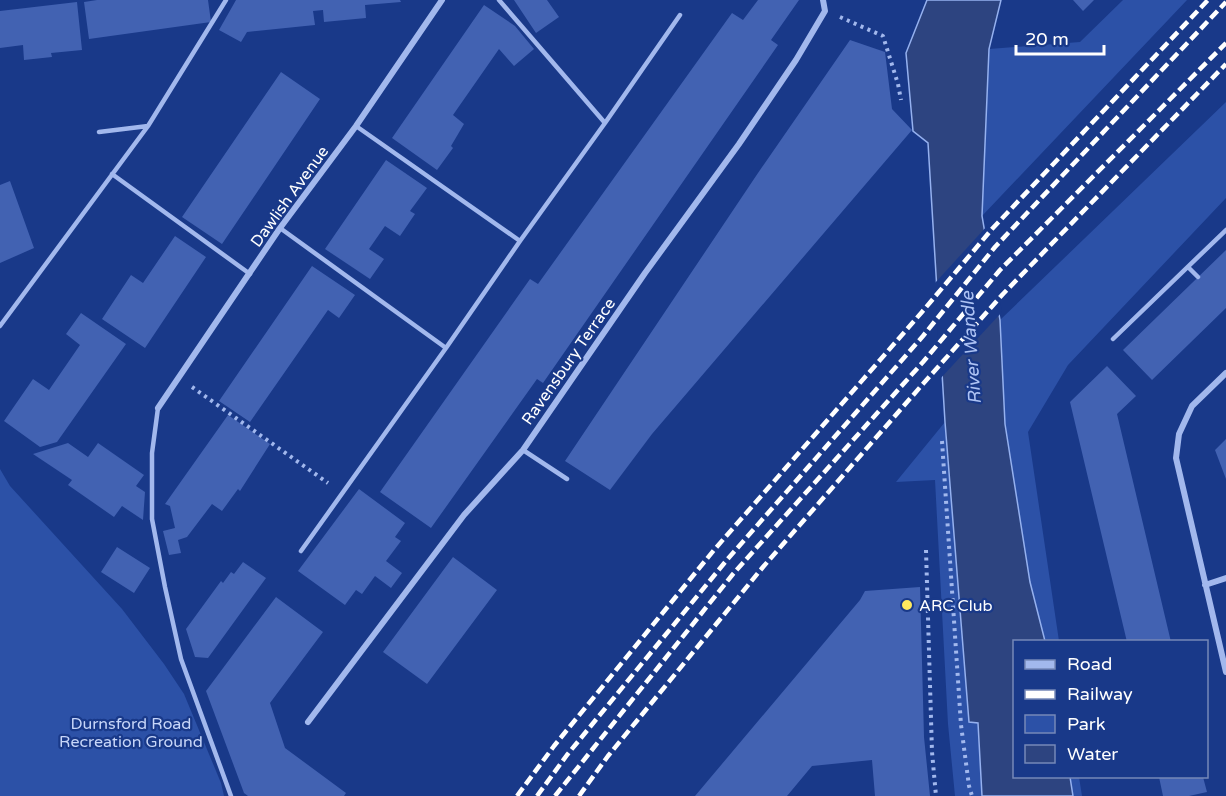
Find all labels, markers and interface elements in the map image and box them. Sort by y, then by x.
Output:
scale bar [1016,18,1104,56]
text: 20 m [1025,28,1069,50]
street label: Dawlish Avenue [246,142,333,251]
water label: River Wandle [956,290,986,405]
street label: Ravensbury Terrace [518,294,620,429]
place label: ARC Club [919,596,993,616]
marker: ARC Club [900,598,914,612]
legend [1013,640,1208,778]
text: Road [1067,653,1112,675]
text: Railway [1067,683,1133,705]
text: Park [1067,713,1106,735]
park label: Durnsford Road Recreation Ground [59,714,203,752]
text: Water [1067,743,1118,765]

